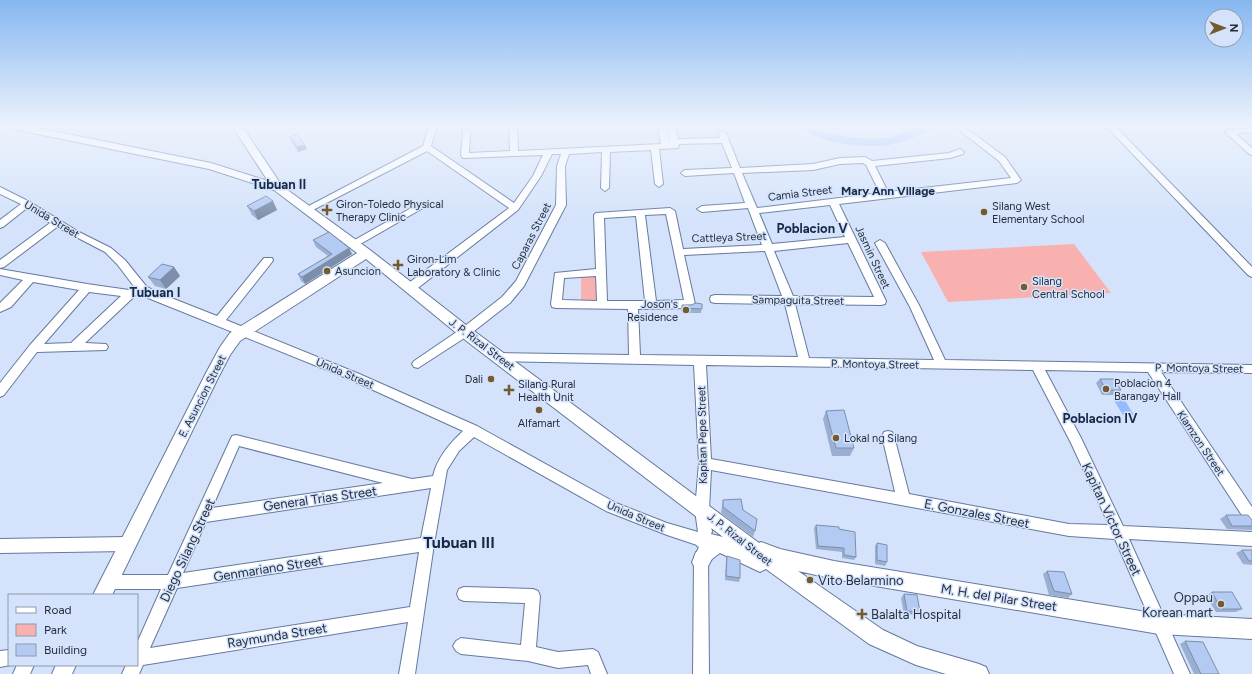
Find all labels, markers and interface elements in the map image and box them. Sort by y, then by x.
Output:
north arrow [1204,8,1244,48]
text: N [1227,24,1240,32]
district label: Tubuan II [252,177,306,192]
street label: Camia Street [767,183,833,204]
district label: Mary Ann Village [841,184,935,198]
street label: Unida Street [22,198,82,241]
place label: Giron-Toledo Physical Therapy Clinic [336,198,443,224]
street label: Caparas Street [509,200,554,272]
place label: Silang West Elementary School [992,200,1084,226]
marker: Giron-Toledo Physical Therapy Clinic [321,204,333,216]
marker: Silang West Elementary School [979,207,989,217]
district label: Poblacion V [776,221,848,236]
street label: Jasmin Street [852,224,893,291]
street label: Cattleya Street [691,230,767,245]
place label: Giron-Lim Laboratory & Clinic [407,253,501,279]
marker: Giron-Lim Laboratory & Clinic [392,259,404,271]
place label: Asuncion [335,265,381,278]
marker: Asuncion [322,266,332,276]
place label: Silang Central School [1032,275,1105,301]
marker: Silang Central School [1019,282,1029,292]
district label: Tubuan I [130,285,180,300]
street label: Sampaguita Street [752,293,844,308]
place label: Joson's Residence [627,298,678,324]
marker: Joson's Residence [681,305,691,315]
street label: J. P. Rizal Street [446,316,517,373]
street label: E. Asuncion Street [176,353,229,440]
street label: Unida Street [314,355,376,392]
street label: P. Montoya Street [831,357,919,372]
street label: P. Montoya Street [1155,361,1243,376]
place label: Dali [465,373,483,386]
marker: Dali [486,374,496,384]
place label: Poblacion 4 Barangay Hall [1114,377,1181,403]
place label: Silang Rural Health Unit [518,378,575,404]
marker: Silang Rural Health Unit [503,384,515,396]
marker: Poblacion 4 Barangay Hall [1101,384,1111,394]
street label: Kapitan Pepe Street [695,386,710,484]
marker: Alfamart [534,405,544,415]
street label: Kiamzon Street [1174,408,1227,478]
district label: Poblacion IV [1063,411,1138,426]
place label: Alfamart [518,417,560,430]
place label: Lokal ng Silang [844,432,917,445]
marker: Lokal ng Silang [831,433,841,443]
street label: Kapitan Victor Street [1079,460,1144,578]
street label: General Trias Street [262,483,378,514]
street label: Diego Silang Street [157,496,218,604]
street label: E. Gonzales Street [923,496,1031,531]
street label: Unida Street [605,498,667,535]
street label: J. P. Rizal Street [705,510,775,569]
district label: Tubuan III [423,533,495,552]
street label: Genmariano Street [212,552,324,585]
place label: Vito Belarmino [818,573,903,588]
marker: Vito Belarmino [805,575,815,585]
street label: M. H. del Pilar Street [940,581,1058,614]
place label: Oppau Korean mart [1142,590,1213,620]
legend [8,594,138,666]
marker: Oppau Korean mart [1216,599,1226,609]
text: Road [44,603,72,617]
place label: Balalta Hospital [871,607,961,622]
marker: Balalta Hospital [856,608,868,620]
street label: Raymunda Street [226,620,328,651]
text: Park [44,623,67,637]
text: Building [44,643,87,657]

